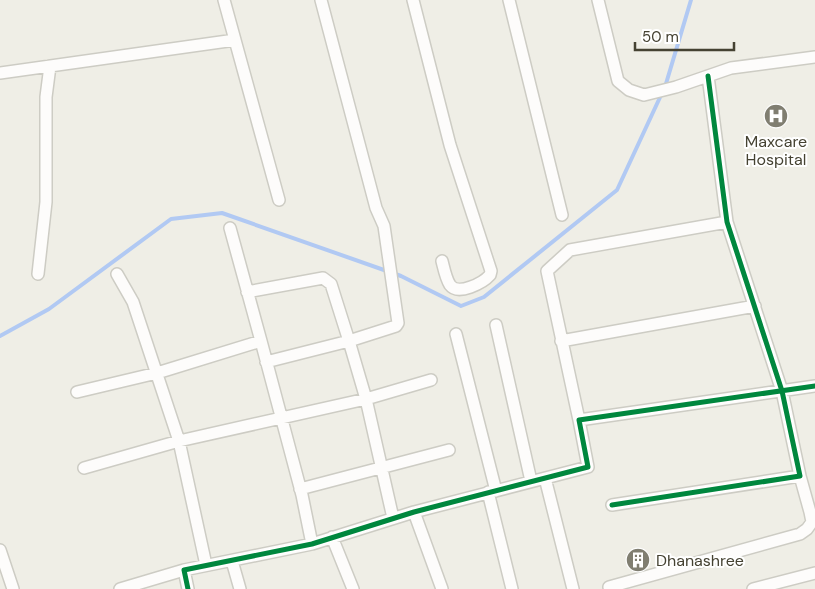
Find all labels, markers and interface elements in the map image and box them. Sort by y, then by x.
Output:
scale bar [635,20,734,52]
text: 50 m [642,27,679,47]
hospital icon: Maxcare Hospital [763,103,789,129]
place label: Maxcare Hospital [745,131,807,170]
building icon: Dhanashree [625,547,651,573]
place label: Dhanashree [656,550,744,571]

